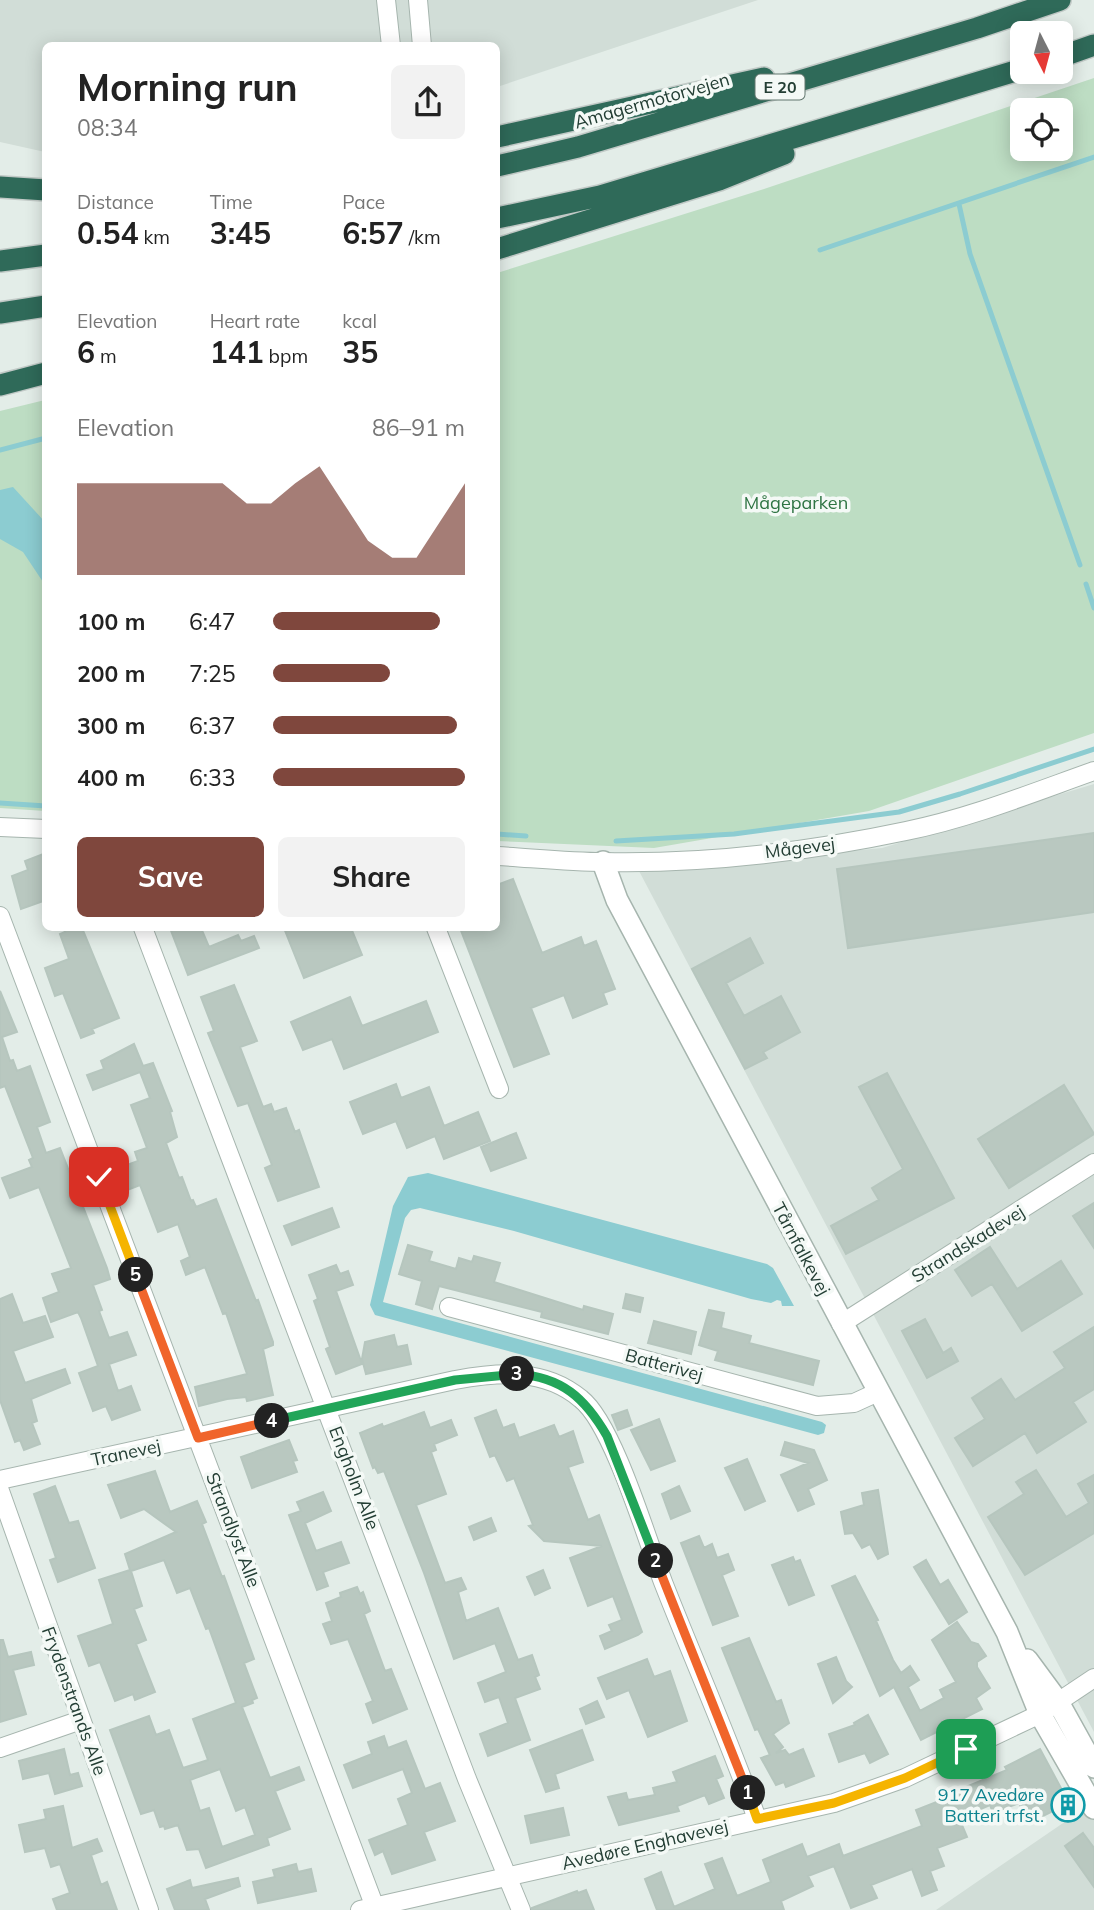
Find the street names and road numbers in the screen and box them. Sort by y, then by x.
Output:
street label: Amagermotorvejen [572,67,732,134]
road number: E 20 [756,74,804,100]
street label: Mågevej [764,832,836,863]
street label: Tårnfalkevej [767,1198,836,1299]
street label: Strandskadevej [907,1200,1029,1288]
street label: Batterivej [623,1343,705,1386]
street label: Engholm Alle [324,1423,385,1533]
street label: Tranevej [89,1434,163,1471]
street label: Strandlyst Alle [201,1469,266,1591]
street label: Frydenstrands Alle [37,1623,112,1778]
street label: Avedøre Enghavevej [560,1814,730,1875]

